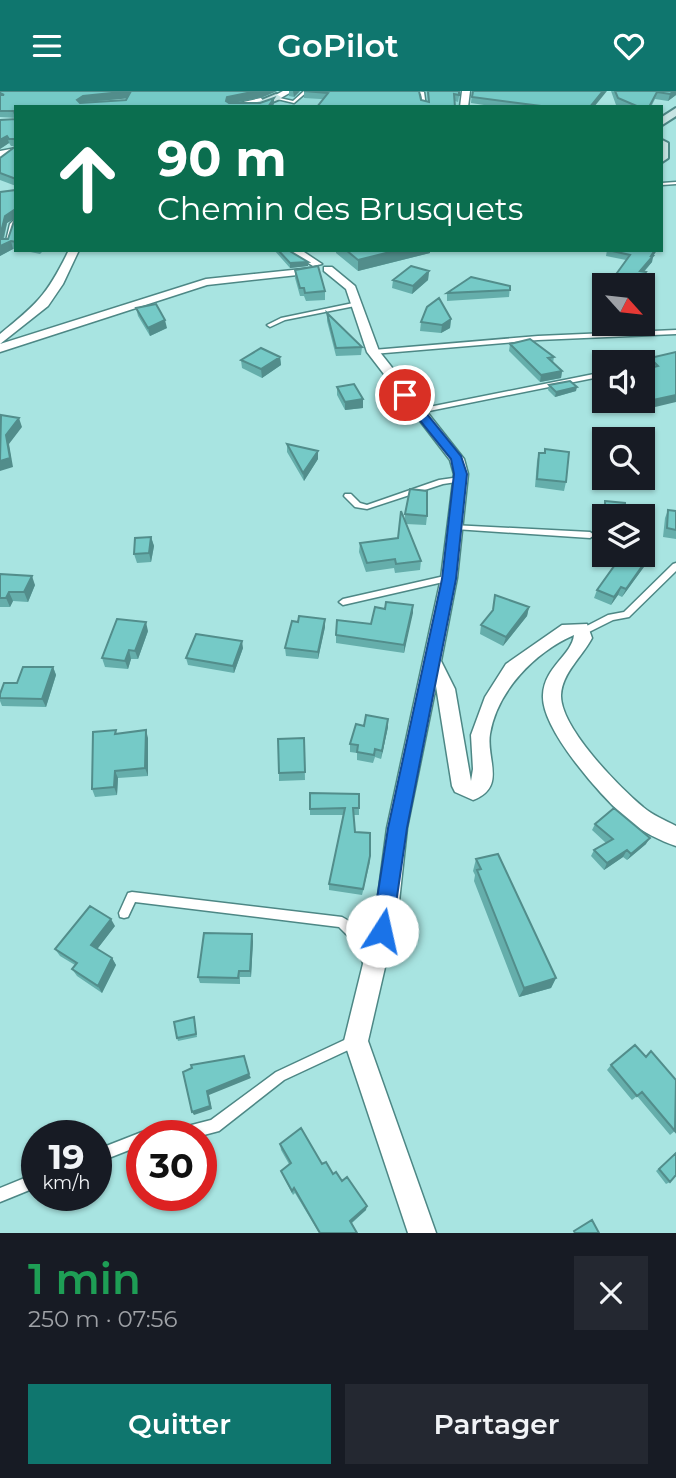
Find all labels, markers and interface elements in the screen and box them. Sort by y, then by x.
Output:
text: GoPilot [277,26,399,65]
icon: menu [28,27,66,65]
icon: heart [610,27,648,65]
text: 90 m [157,129,287,188]
icon: ahead [42,133,133,224]
text: Chemin des Brusquets [157,189,523,228]
north arrow [592,273,654,336]
map controls [592,273,655,567]
button: sound [592,350,655,413]
pin [375,365,435,425]
icon: arrive [386,376,424,414]
button: search [592,427,655,490]
button: layers [592,504,655,567]
position arrow [345,894,419,968]
speed limit sign: 30 [126,1120,217,1211]
text: 19 [48,1135,85,1178]
text: km/h [42,1172,91,1194]
text: 1 min [28,1253,141,1305]
button: close [574,1256,648,1330]
text: 250 m · 07:56 [28,1305,178,1333]
button: Quitter [28,1384,331,1464]
button: Partager [345,1384,648,1464]

